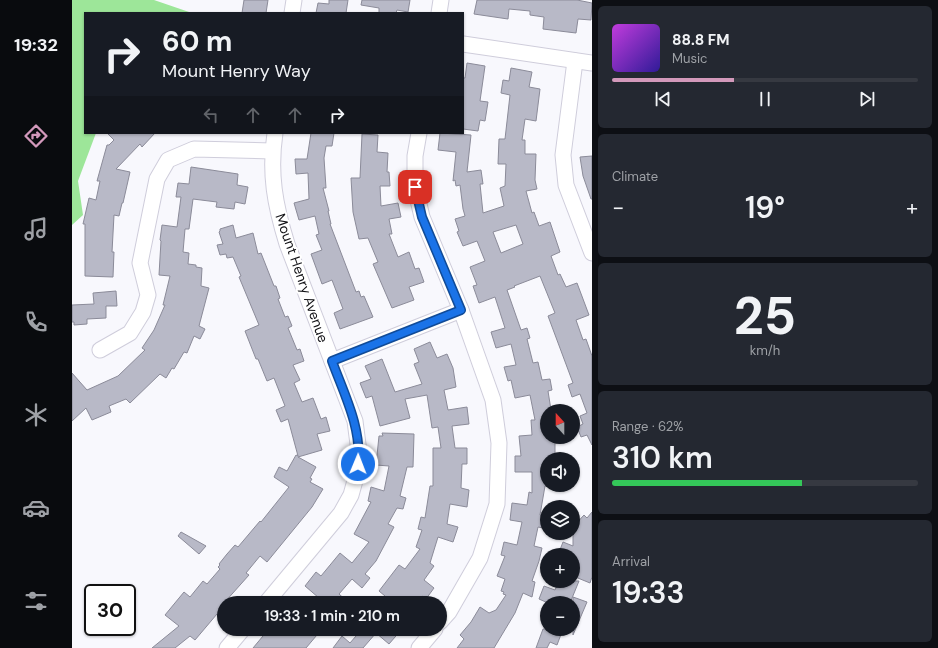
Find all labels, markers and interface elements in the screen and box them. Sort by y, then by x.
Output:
text: 60 m [162,23,232,60]
icon: right [96,28,148,80]
text: 88.8 FM [672,30,729,50]
text: 19:32 [14,33,58,57]
text: Music [672,50,707,67]
text: Mount Henry Way [162,59,311,83]
icon: previous [652,88,674,110]
icon: pause [754,88,776,110]
icon: next [856,88,878,110]
icon: left [200,104,222,126]
icon: ahead [242,104,264,126]
icon: ahead [284,104,306,126]
icon: right [326,104,348,126]
icon: directions [22,122,50,150]
text: Climate [612,168,658,185]
pin [398,170,432,204]
icon: arrive [404,176,426,198]
text: 19° [745,188,785,227]
text: − [612,193,624,222]
text: + [906,193,918,222]
street label: Mount Henry Avenue [271,211,333,345]
icon: music [22,215,50,243]
text: 25 [734,282,796,350]
icon: phone [22,308,50,336]
text: km/h [750,342,780,359]
icon: climate [22,401,50,429]
north arrow [540,404,580,444]
map controls [540,404,580,636]
text: Range · 62% [612,418,683,435]
text: 310 km [612,438,713,477]
position arrow [337,443,379,485]
button: sound [540,452,580,492]
icon: car [22,494,50,522]
button: layers [540,500,580,540]
button: + [540,548,580,588]
text: Arrival [612,553,650,570]
text: 19:33 [612,573,685,612]
speed limit sign: 30 [84,584,136,636]
icon: filters [22,587,50,615]
button: − [540,596,580,636]
text: 19:33 · 1 min · 210 m [264,606,400,626]

